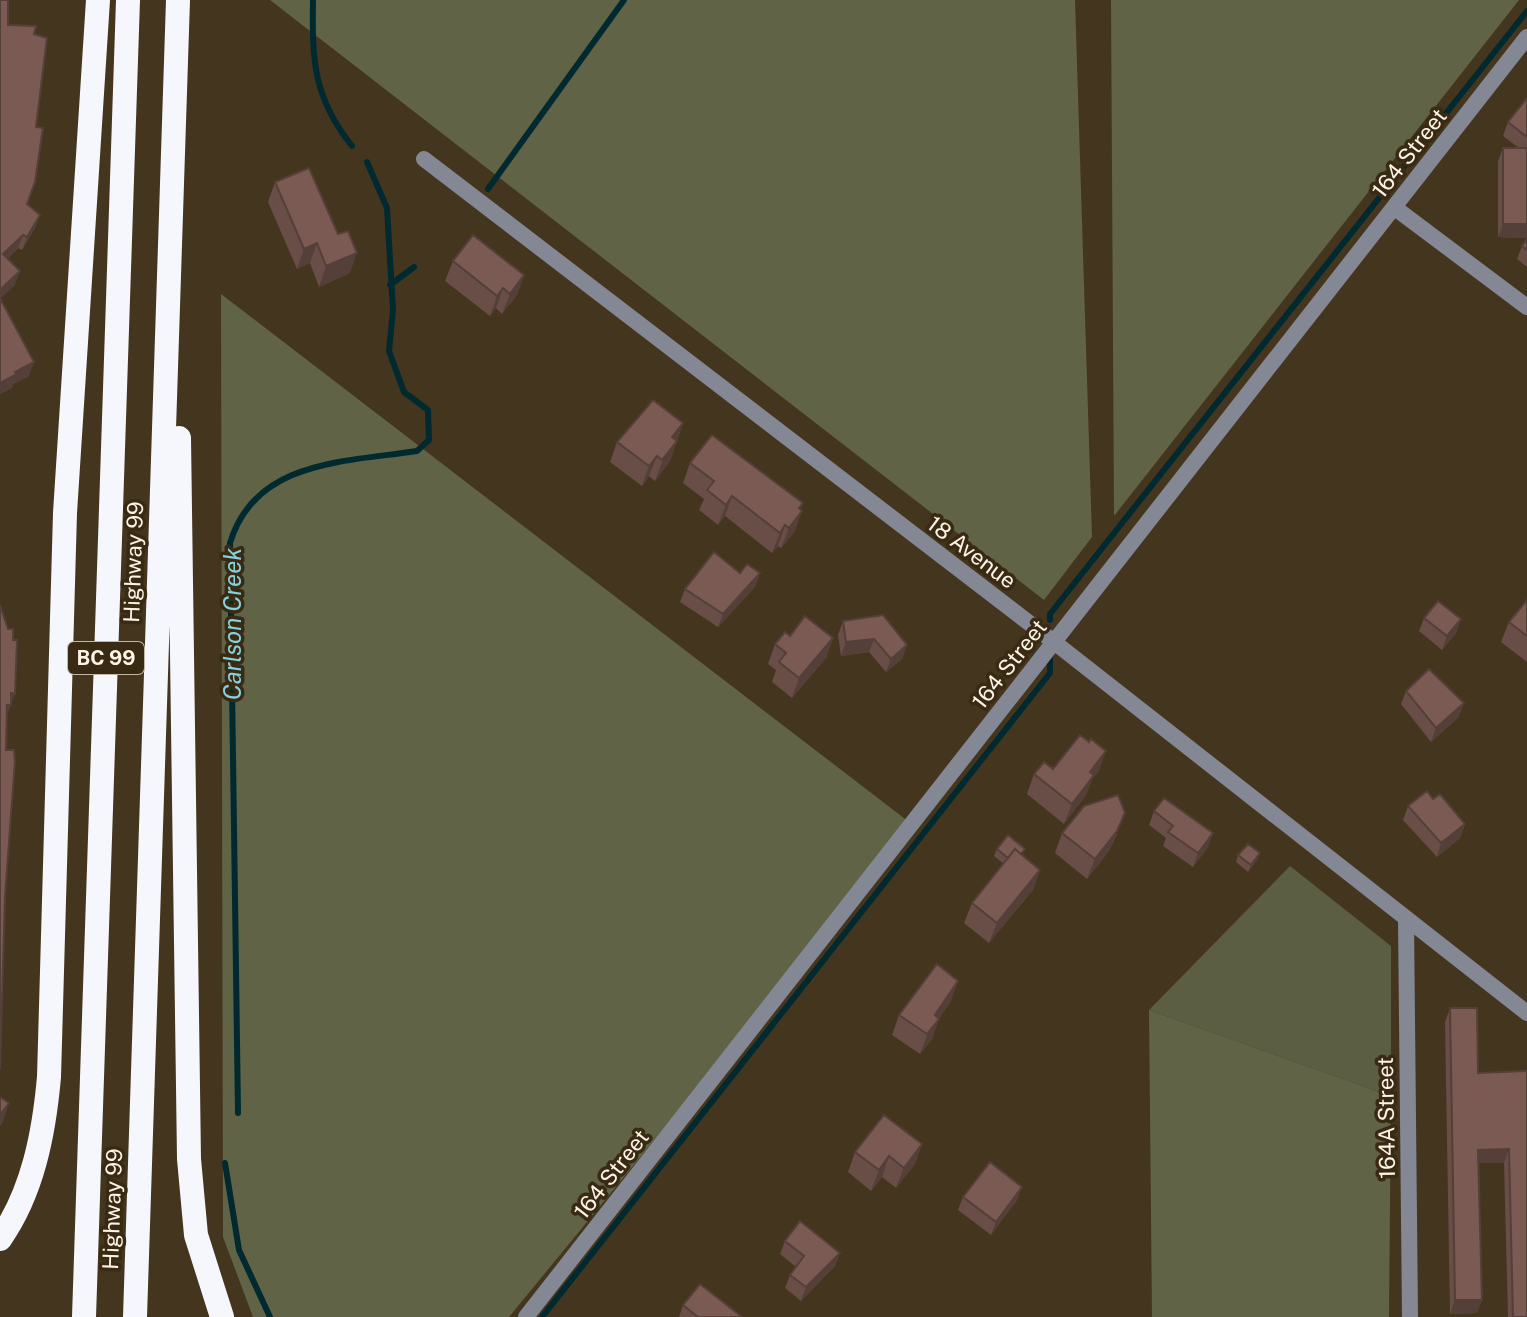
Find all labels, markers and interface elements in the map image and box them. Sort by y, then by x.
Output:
street label: 164 Street [1366,103,1452,203]
street label: Highway 99 [118,501,148,623]
street label: 18 Avenue [923,510,1021,594]
water label: Carlson Creek [218,548,246,700]
street label: 164 Street [966,614,1052,714]
road number: BC 99 [68,642,144,674]
street label: 164A Street [1372,1057,1400,1179]
street label: 164 Street [568,1124,654,1224]
street label: Highway 99 [97,1148,127,1270]

